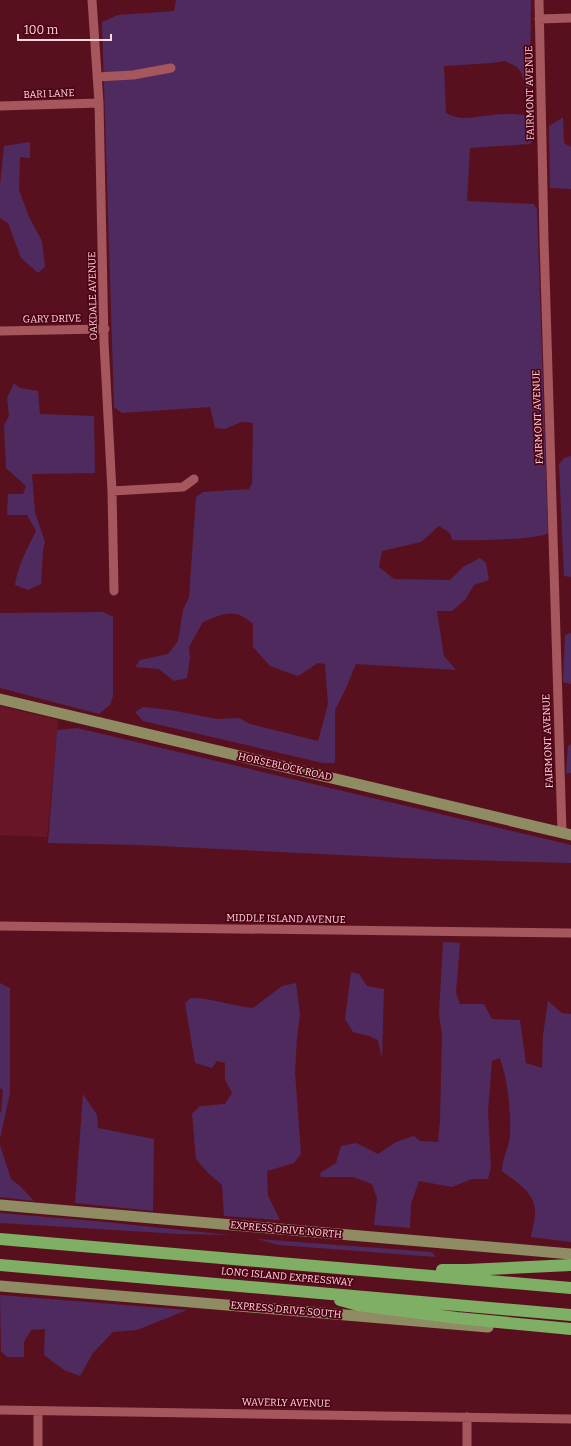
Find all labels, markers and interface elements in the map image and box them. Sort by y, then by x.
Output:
scale bar [18,16,111,42]
text: 100 m [24,23,59,37]
street label: FAIRMONT AVENUE [523,46,537,140]
street label: BARI LANE [23,87,75,101]
street label: OAKDALE AVENUE [86,252,100,340]
street label: GARY DRIVE [23,312,81,326]
street label: FAIRMONT AVENUE [530,370,546,464]
street label: FAIRMONT AVENUE [540,694,556,788]
street label: HORSEBLOCK ROAD [237,750,333,784]
street label: MIDDLE ISLAND AVENUE [226,912,346,926]
street label: EXPRESS DRIVE NORTH [230,1219,342,1241]
street label: LONG ISLAND EXPRESSWAY [220,1265,354,1289]
street label: EXPRESS DRIVE SOUTH [230,1299,342,1321]
street label: WAVERLY AVENUE [242,1396,330,1410]

